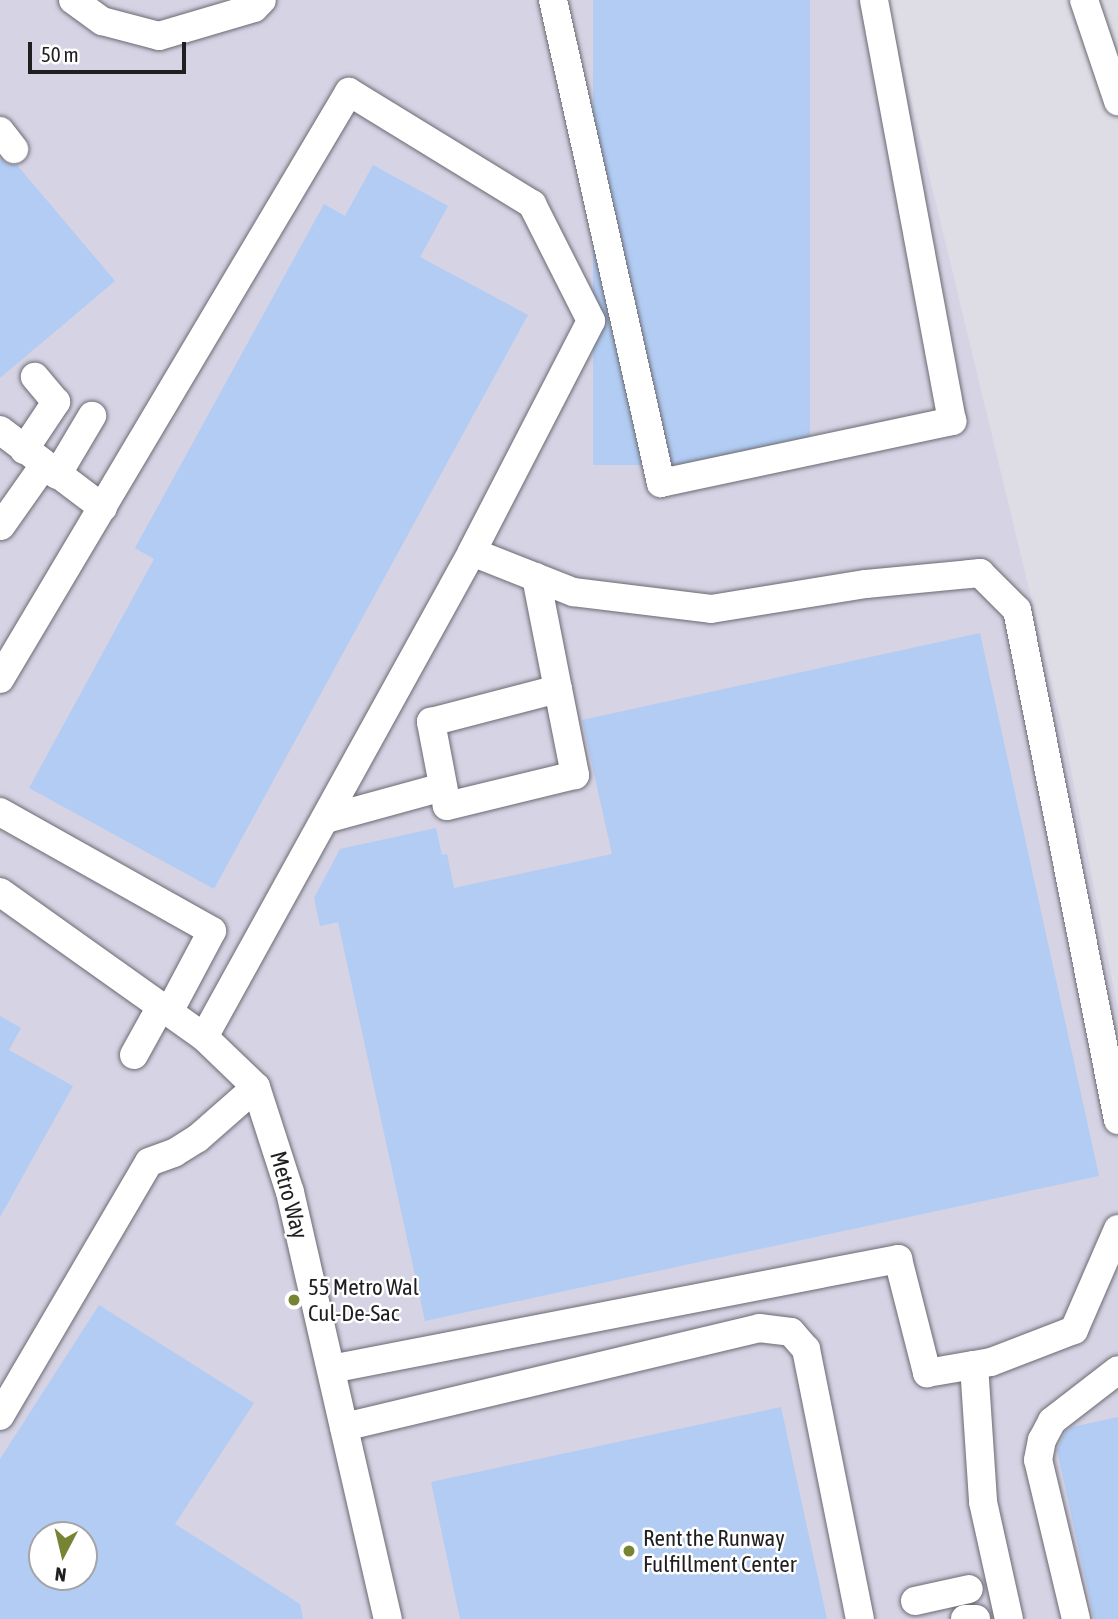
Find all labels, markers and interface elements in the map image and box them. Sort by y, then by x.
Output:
scale bar [32,28,189,72]
text: 50 m [41,42,79,66]
street label: Metro Way [264,1148,314,1242]
place label: 55 Metro Wal Cul-De-Sac [308,1273,419,1327]
marker: 55 Metro Wal Cul-De-Sac [286,1292,302,1308]
north arrow [28,1521,98,1591]
place label: Rent the Runway Fulfillment Center [643,1524,797,1578]
marker: Rent the Runway Fulfillment Center [621,1543,637,1559]
text: N [54,1563,68,1586]

